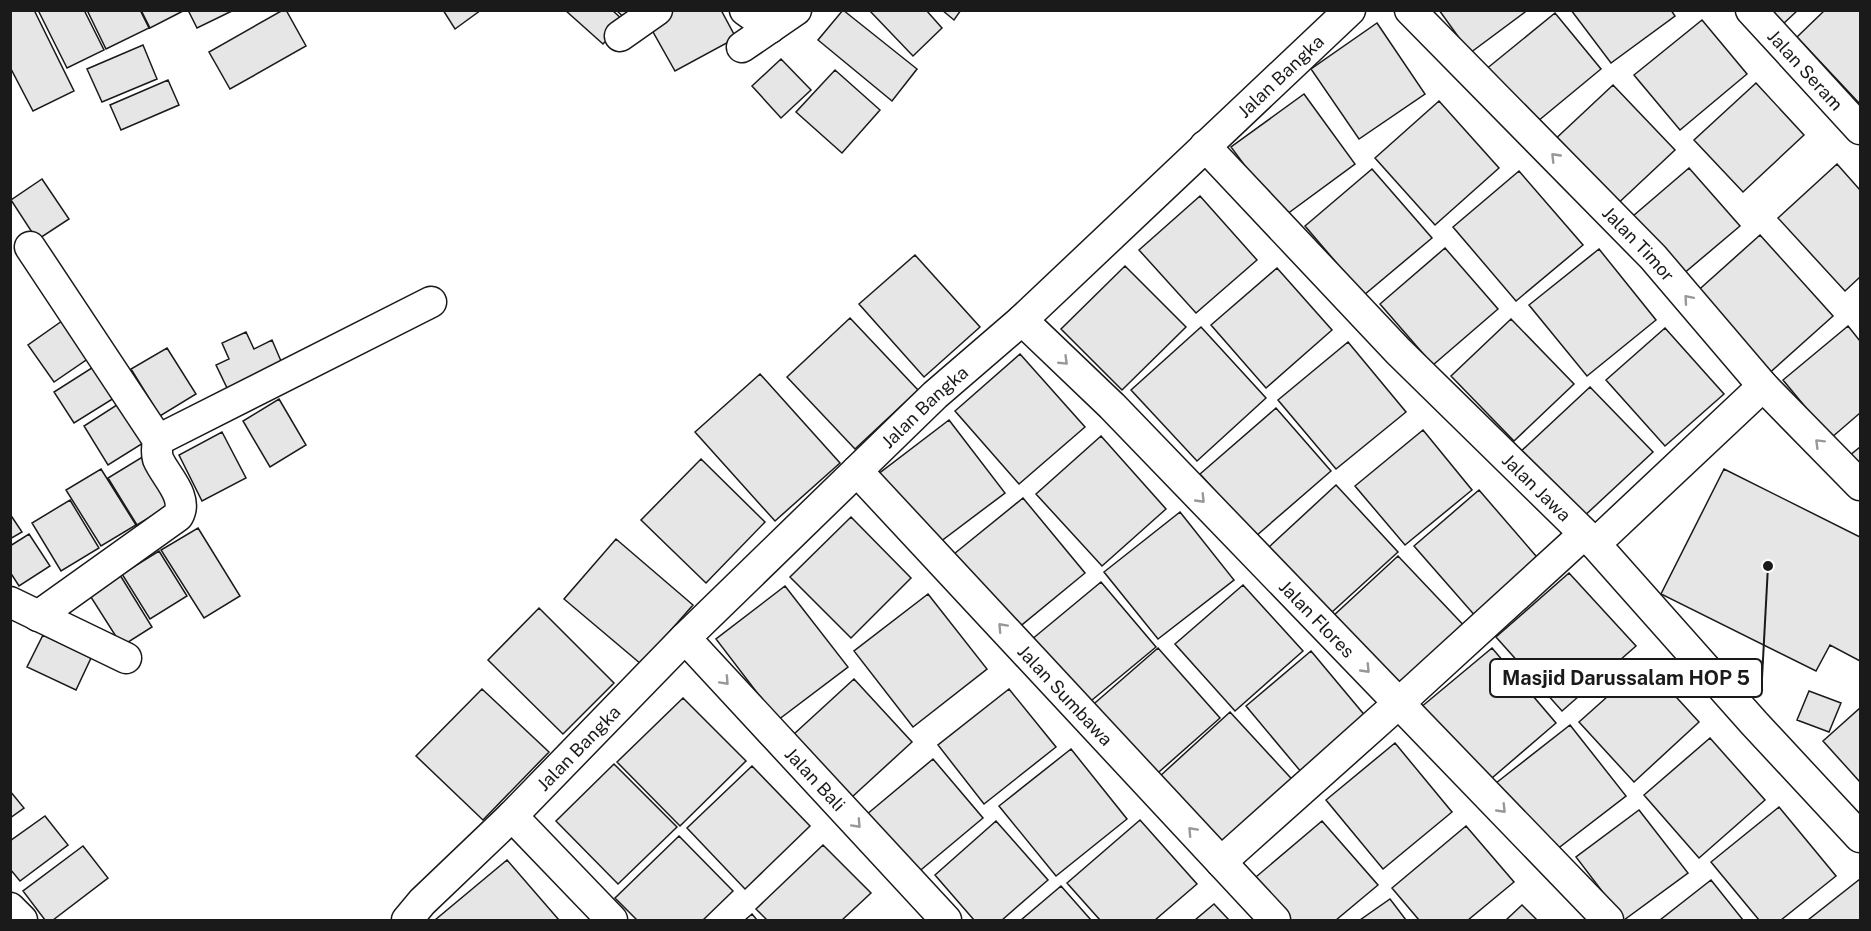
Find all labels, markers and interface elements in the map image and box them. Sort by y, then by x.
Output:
street label: Jalan Seram [1764,25,1848,114]
street label: Jalan Bangka [1233,30,1328,122]
one-way arrow [1551,153,1562,163]
street label: Jalan Timor [1598,202,1679,285]
one-way arrow [1685,295,1696,306]
one-way arrow [1057,354,1067,365]
street label: Jalan Bangka [877,361,972,452]
one-way arrow [1816,440,1827,451]
street label: Jalan Jawa [1498,449,1576,525]
one-way arrow [1194,492,1205,503]
street label: Jalan Flores [1275,576,1359,662]
one-way arrow [998,623,1009,634]
street label: Jalan Sumbawa [1014,640,1117,749]
callout: Masjid Darussalam HOP 5 [1490,659,1762,697]
one-way arrow [1359,663,1370,673]
text: Masjid Darussalam HOP 5 [1502,666,1750,690]
one-way arrow [718,674,729,685]
street label: Jalan Bangka [532,701,624,795]
street label: Jalan Bali [781,743,850,815]
one-way arrow [1494,802,1505,813]
one-way arrow [850,817,861,828]
one-way arrow [1188,828,1199,838]

